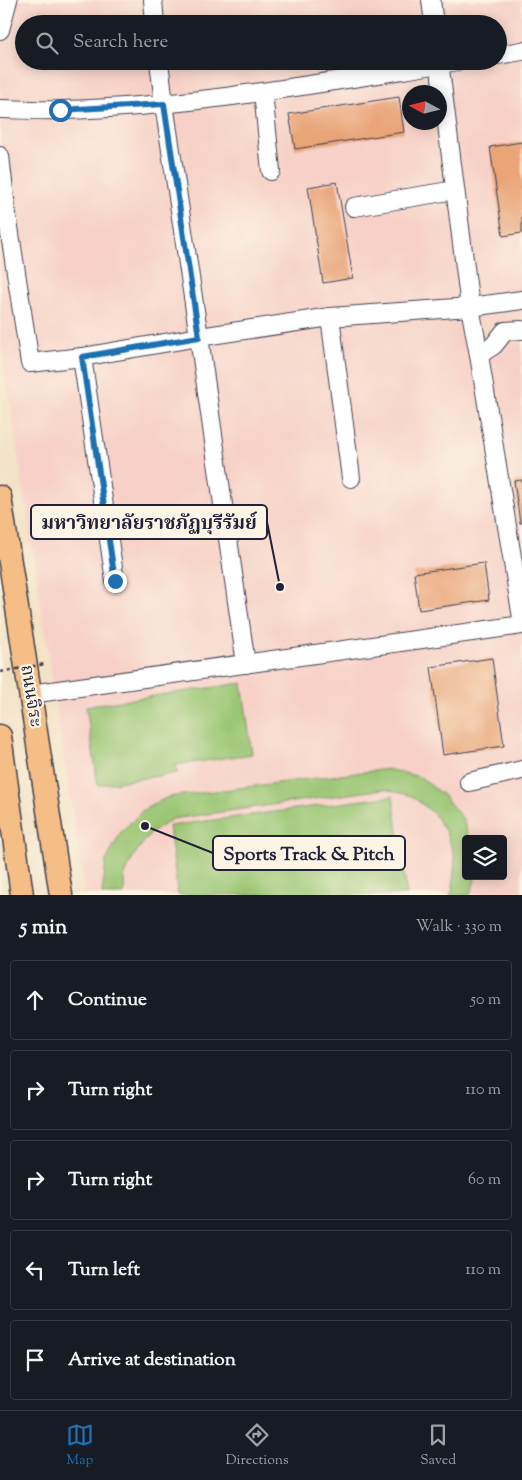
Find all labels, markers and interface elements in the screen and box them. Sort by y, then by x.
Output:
search box [15,15,507,70]
icon: search [33,29,61,57]
text: Search here [73,29,168,56]
north arrow [402,85,447,130]
route start [49,99,72,122]
callout: มหาวิทยาลัยราชภัฏบุรีรัมย์ [31,505,267,539]
text: มหาวิทยาลัยราชภัฏบุรีรัมย์ [41,511,258,538]
route end [104,570,127,593]
street label: ถนนจิระ [12,663,48,729]
map controls [462,835,507,880]
button: layers [462,835,507,880]
callout: Sports Track & Pitch [213,836,405,870]
text: Sports Track & Pitch [223,842,396,869]
text: 5 min [20,913,67,943]
text: Walk · 330 m [416,916,502,939]
icon: ahead [21,986,49,1014]
text: Continue [68,987,147,1014]
text: 50 m [470,989,501,1012]
icon: right [21,1076,49,1104]
text: Turn right [68,1077,152,1104]
text: 110 m [465,1079,501,1102]
icon: right [21,1166,49,1194]
text: Turn right [68,1167,152,1194]
text: 60 m [468,1169,501,1192]
icon: left [21,1256,49,1284]
text: Turn left [68,1257,140,1284]
text: 110 m [465,1259,501,1282]
icon: arrive [21,1346,49,1374]
text: Arrive at destination [68,1347,236,1374]
tab: Map [66,1421,94,1471]
tab: Directions [225,1421,289,1471]
tab: Saved [420,1421,456,1471]

